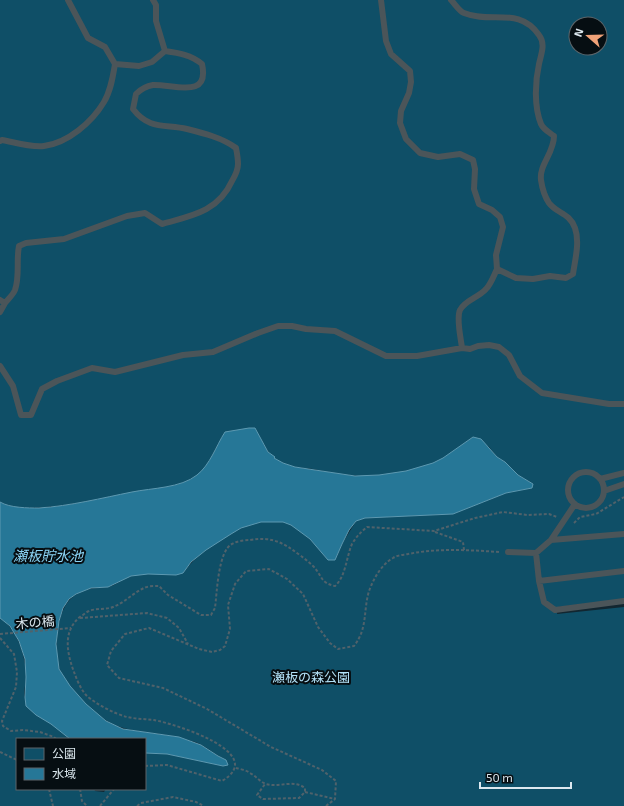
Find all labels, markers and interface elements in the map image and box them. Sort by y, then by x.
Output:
north arrow [568,16,608,56]
text: N [571,26,586,38]
water label: 瀬板貯水池 [13,547,85,564]
street label: 木の橋 [15,612,55,632]
park label: 瀬板の森公園 [272,669,350,685]
legend [16,738,146,790]
text: 公園 [52,746,76,760]
scale bar [480,764,571,790]
text: 水域 [52,766,76,780]
text: 50 m [486,770,513,784]

